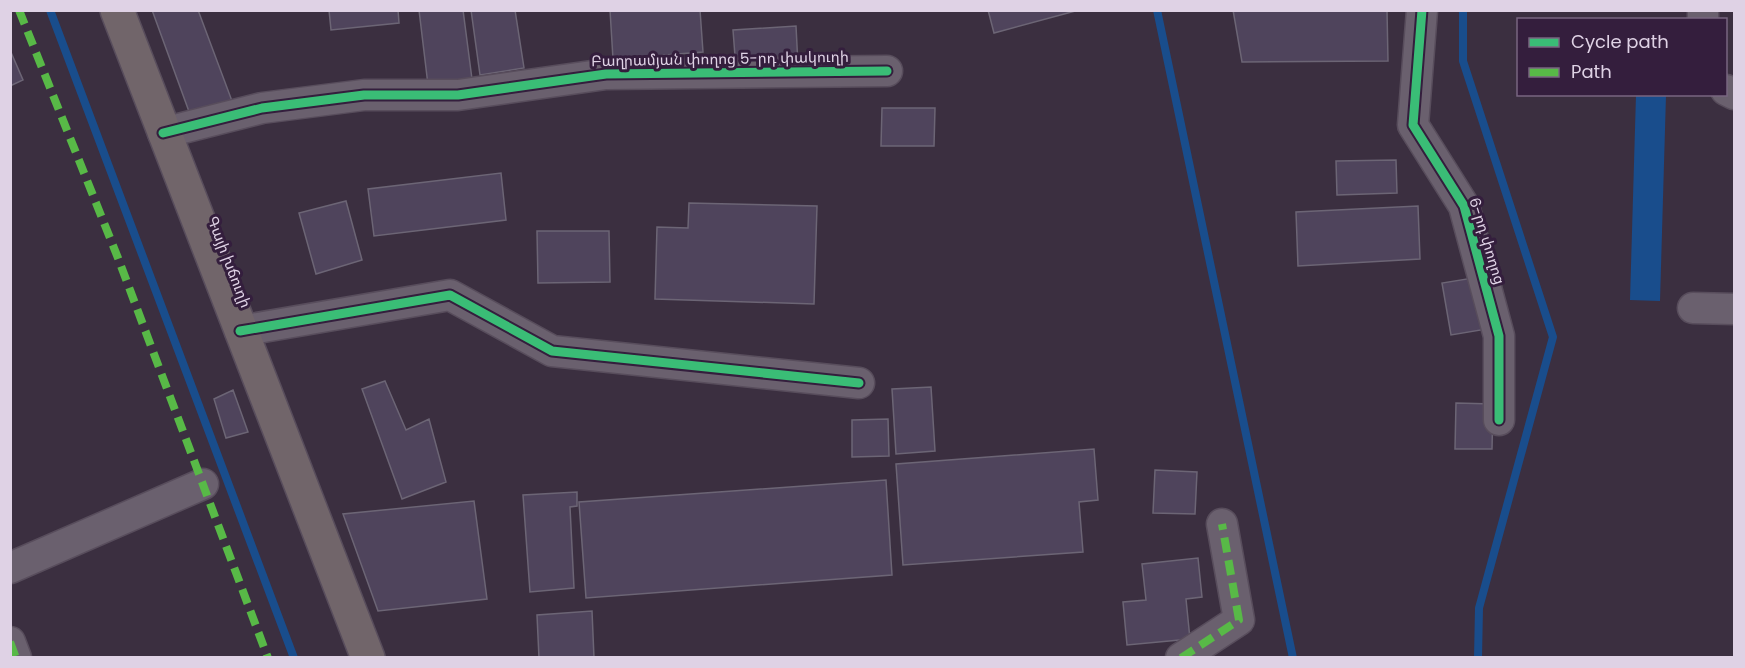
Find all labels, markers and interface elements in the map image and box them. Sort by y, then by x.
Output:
legend [1517,18,1727,96]
text: Cycle path [1571,29,1669,54]
street label: Բաղրամյան փողոց 5-րդ փակուղի [591,46,849,71]
text: Path [1571,59,1612,84]
street label: 6-րդ փողոց [1464,195,1511,287]
street label: Գայի խճուղի [202,213,257,311]

